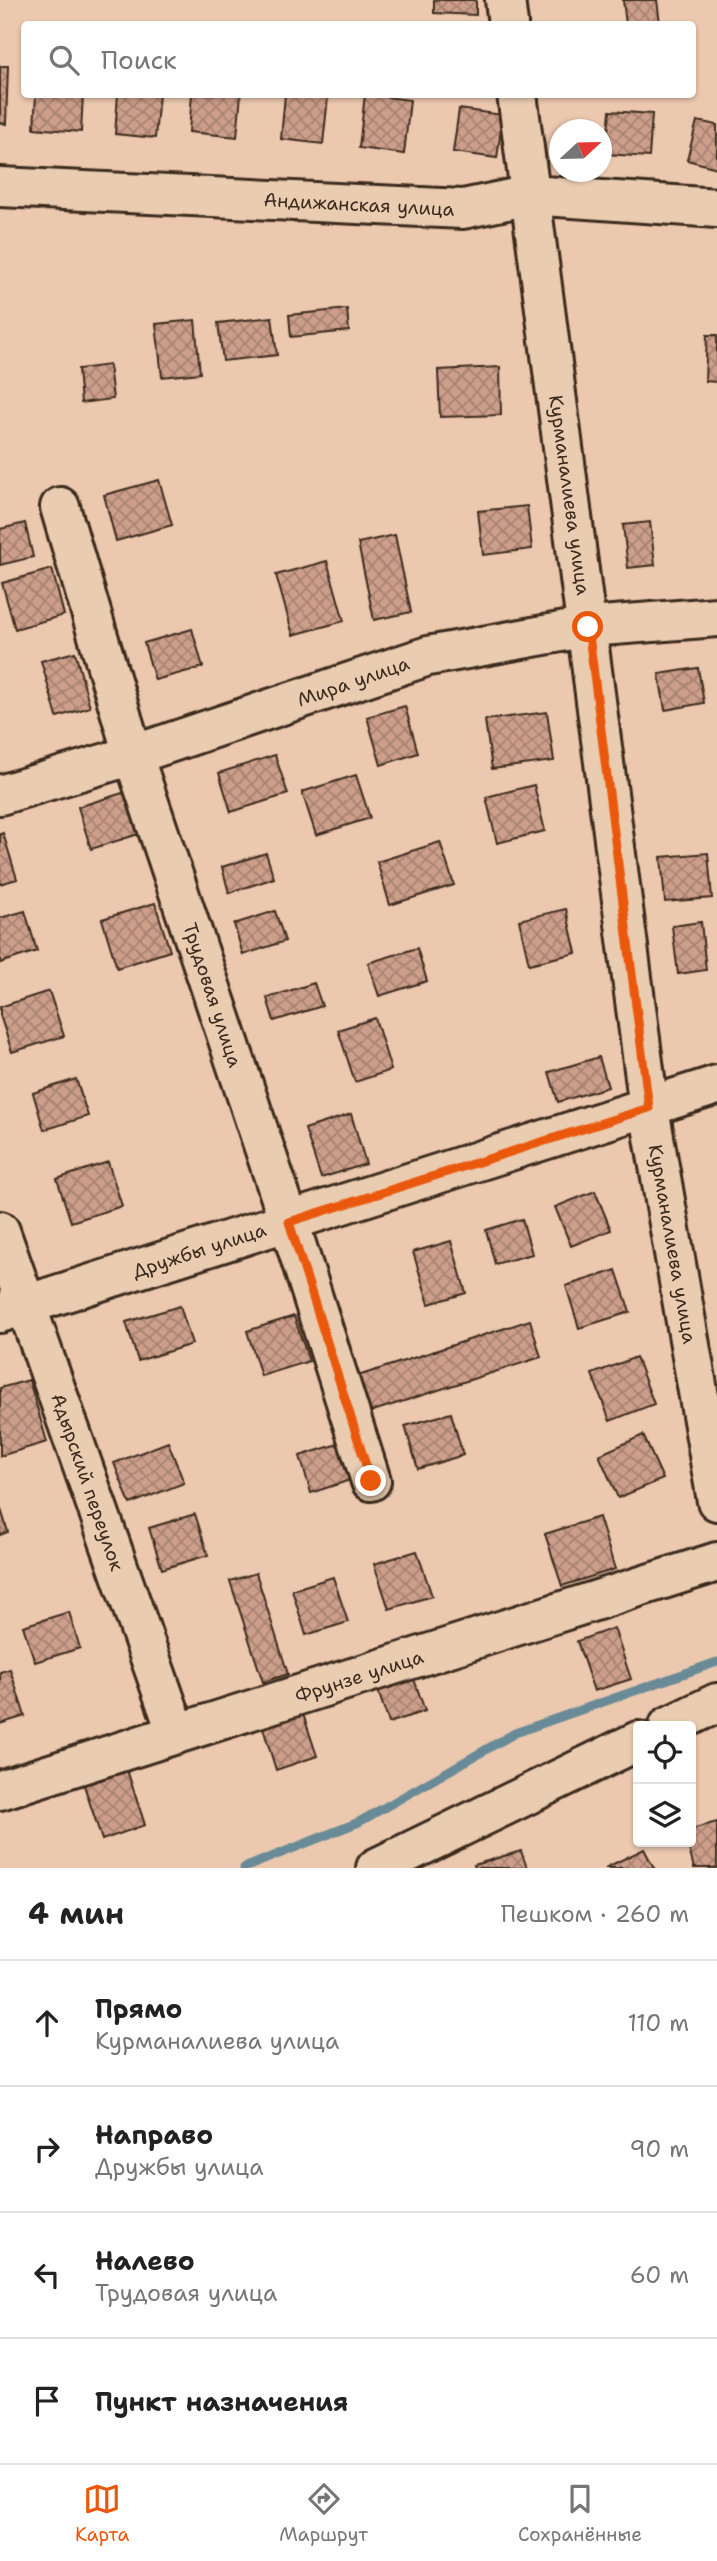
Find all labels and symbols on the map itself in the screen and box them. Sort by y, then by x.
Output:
north arrow [549,119,612,182]
street label: Андижанская улица [263,187,455,222]
street label: Курманалиева улица [543,393,596,597]
route start [572,611,603,642]
street label: Мира улица [294,651,413,712]
street label: Трудовая улица [177,920,248,1071]
street label: Курманалиева улица [643,1143,702,1346]
street label: Дружбы улица [129,1217,269,1284]
street label: Адырский переулок [45,1390,130,1574]
route end [355,1465,386,1496]
street label: Фрунзе улица [292,1644,427,1709]

